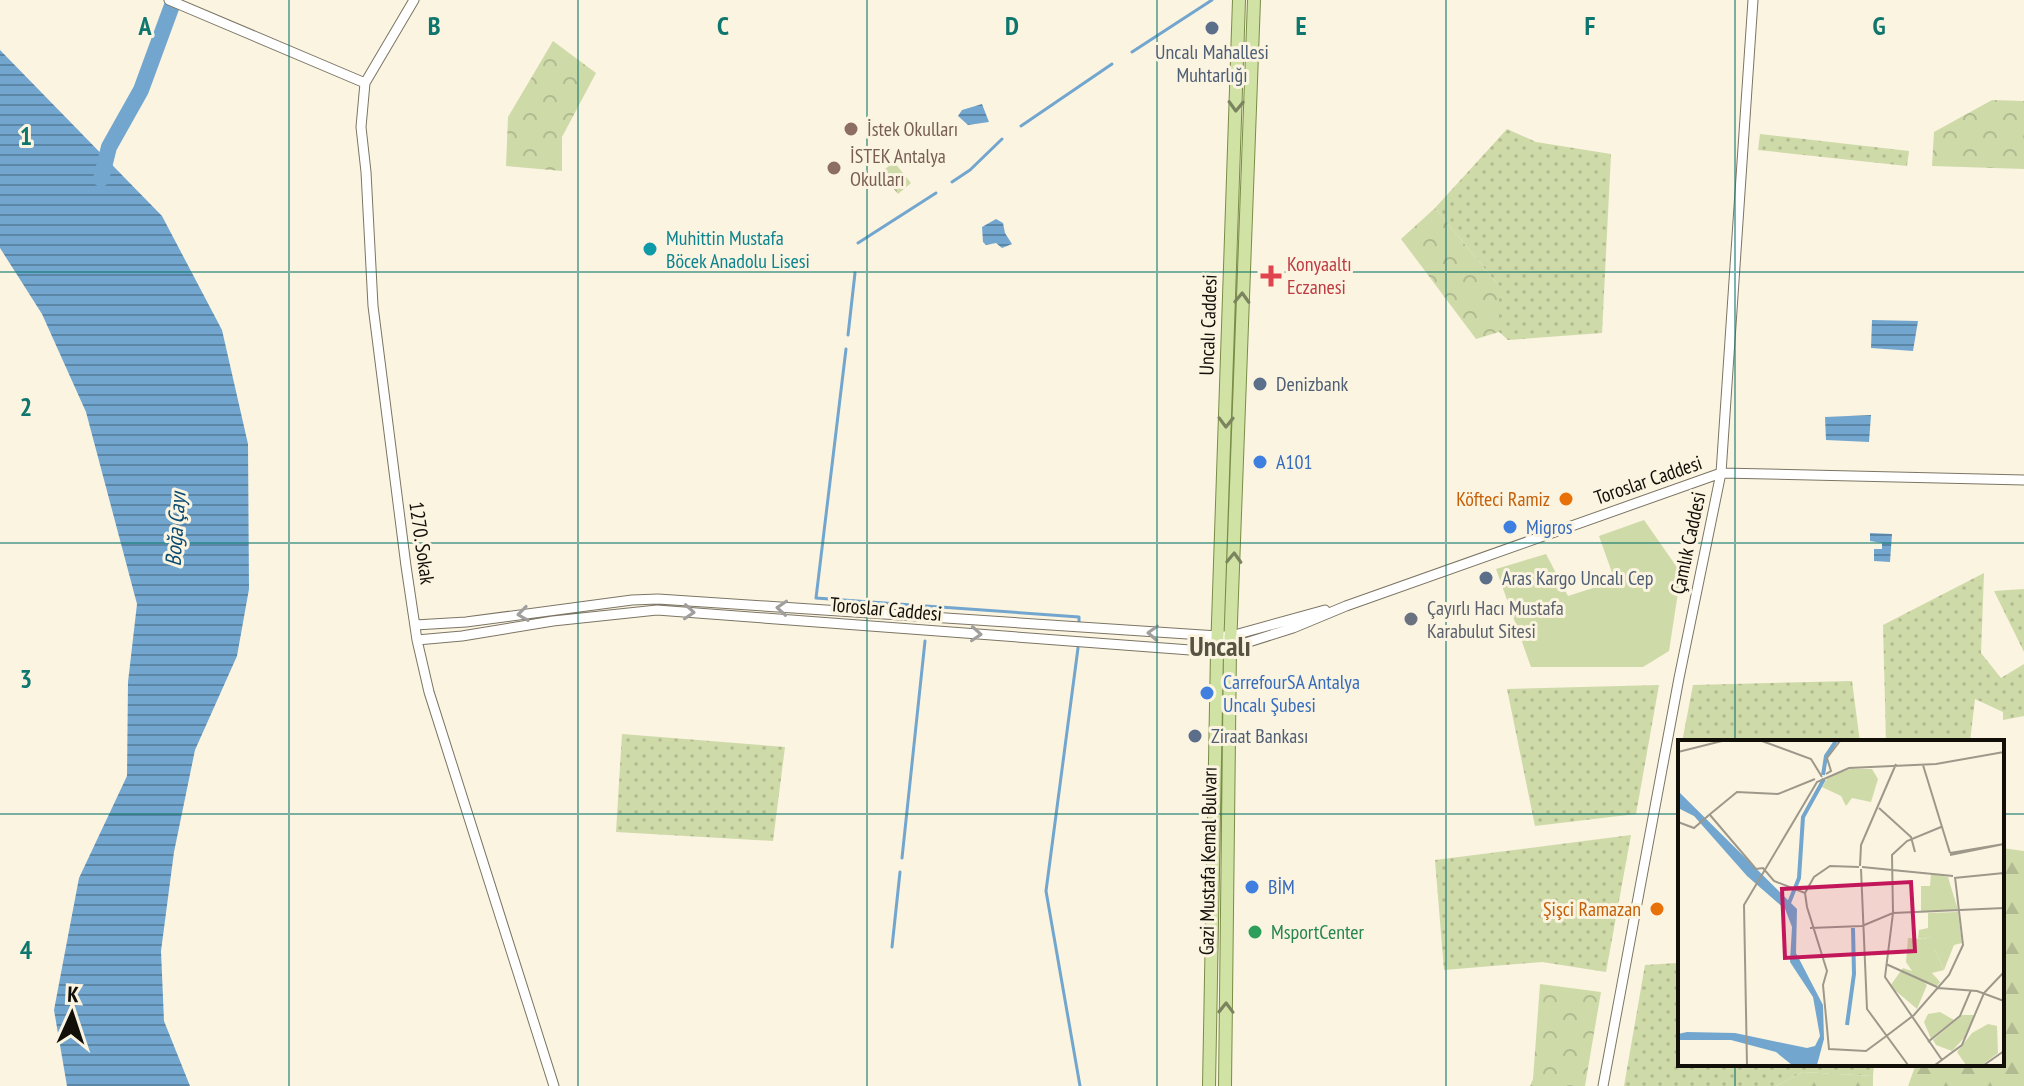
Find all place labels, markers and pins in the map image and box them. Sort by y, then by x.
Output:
marker: Uncalı Mahallesi Muhtarlığı [1203,19,1221,37]
place label: Uncalı Mahallesi Muhtarlığı [1155,39,1269,88]
place label: İstek Okulları [867,116,958,142]
marker: İstek Okulları [842,120,860,138]
place label: İSTEK Antalya Okulları [850,143,946,192]
marker: İSTEK Antalya Okulları [825,159,843,177]
place label: Muhittin Mustafa Böcek Anadolu Lisesi [666,225,810,274]
marker: Muhittin Mustafa Böcek Anadolu Lisesi [641,240,659,258]
place label: Konyaaltı Eczanesi [1287,251,1352,300]
marker: Konyaaltı Eczanesi [1262,267,1280,285]
place label: Denizbank [1276,371,1349,397]
marker: Denizbank [1251,375,1269,393]
place label: A101 [1276,449,1312,475]
marker: A101 [1251,453,1269,471]
place label: Köfteci Ramiz [1456,486,1550,512]
marker: Köfteci Ramiz [1557,490,1575,508]
place label: Migros [1526,514,1573,540]
marker: Migros [1501,518,1519,536]
place label: Aras Kargo Uncalı Cep [1502,565,1654,591]
marker: Aras Kargo Uncalı Cep [1477,569,1495,587]
place label: Çayırlı Hacı Mustafa Karabulut Sitesi [1427,595,1564,644]
marker: Çayırlı Hacı Mustafa Karabulut Sitesi [1402,610,1420,628]
place label: CarrefourSA Antalya Uncalı Şubesi [1223,669,1360,718]
marker: CarrefourSA Antalya Uncalı Şubesi [1198,684,1216,702]
place label: Ziraat Bankası [1211,723,1308,749]
marker: Ziraat Bankası [1186,727,1204,745]
place label: BİM [1268,874,1295,900]
marker: BİM [1243,878,1261,896]
place label: Şişci Ramazan [1543,896,1641,922]
marker: Şişci Ramazan [1648,900,1666,918]
place label: MsportCenter [1271,919,1365,945]
marker: MsportCenter [1246,923,1264,941]

